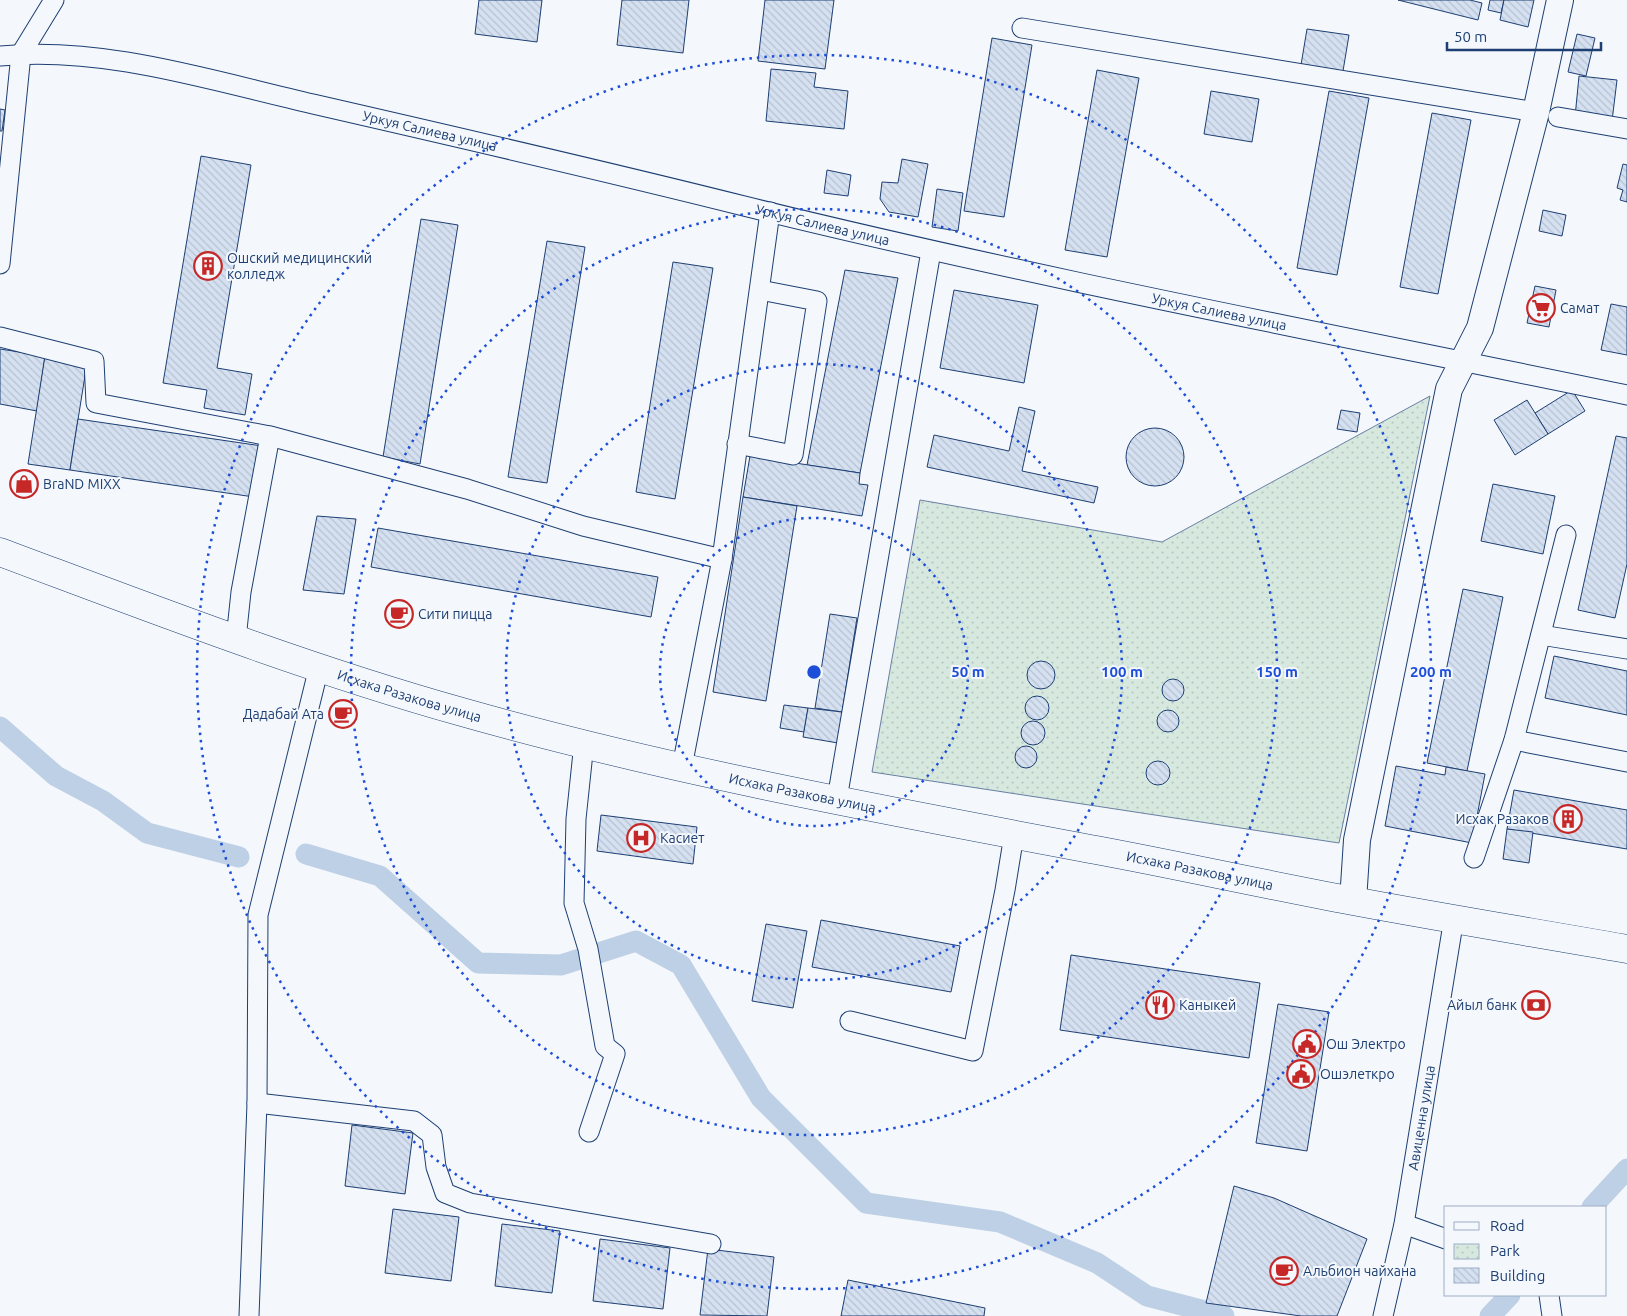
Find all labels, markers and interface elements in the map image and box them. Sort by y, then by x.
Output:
scale bar [1447,20,1601,52]
text: 50 m [1454,28,1487,45]
street label: Уркуя Салиева улица [361,108,498,154]
street label: Уркуя Салиева улица [754,201,891,248]
place label: Ошский медицинский колледж [227,250,372,282]
building icon: Ошский медицинский колледж [193,251,223,281]
street label: Уркуя Салиева улица [1150,290,1288,333]
supermarket icon: Самат [1526,293,1556,323]
place label: Самат [1560,300,1599,316]
shop icon: BraND MIXX [9,469,39,499]
place label: BraND MIXX [43,476,121,492]
cafe icon: Сити пицца [384,599,414,629]
place label: Сити пицца [418,606,492,622]
centre of rings [805,663,823,681]
text: 50 m [951,663,985,680]
text: 100 m [1101,663,1143,680]
text: 150 m [1256,663,1298,680]
text: 200 m [1410,663,1452,680]
street label: Исхака Разакова улица [335,666,483,725]
cafe icon: Дадабай Ата [328,699,358,729]
place label: Дадабай Ата [243,706,324,722]
street label: Исхака Разакова улица [727,770,877,816]
building icon: Исхак Разаков [1553,804,1583,834]
place label: Исхак Разаков [1455,811,1549,827]
hospital icon: Касиет [626,823,656,853]
place label: Касиет [660,830,704,846]
street label: Исхака Разакова улица [1125,848,1275,893]
restaurant icon: Каныкей [1145,990,1175,1020]
bank icon: Айыл банк [1521,990,1551,1020]
place label: Каныкей [1179,997,1236,1013]
place label: Айыл банк [1447,997,1517,1013]
public building icon: Ош Электро [1292,1029,1322,1059]
place label: Ош Электро [1326,1036,1406,1052]
public building icon: Ошэлеткро [1286,1059,1316,1089]
street label: Авиценна улица [1405,1064,1438,1171]
place label: Ошэлеткро [1320,1066,1395,1082]
legend [1444,1206,1607,1296]
text: Road [1490,1217,1525,1234]
text: Park [1490,1242,1520,1259]
cafe icon: Альбион чайхана [1269,1256,1299,1286]
place label: Альбион чайхана [1303,1263,1416,1279]
text: Building [1490,1267,1545,1284]

